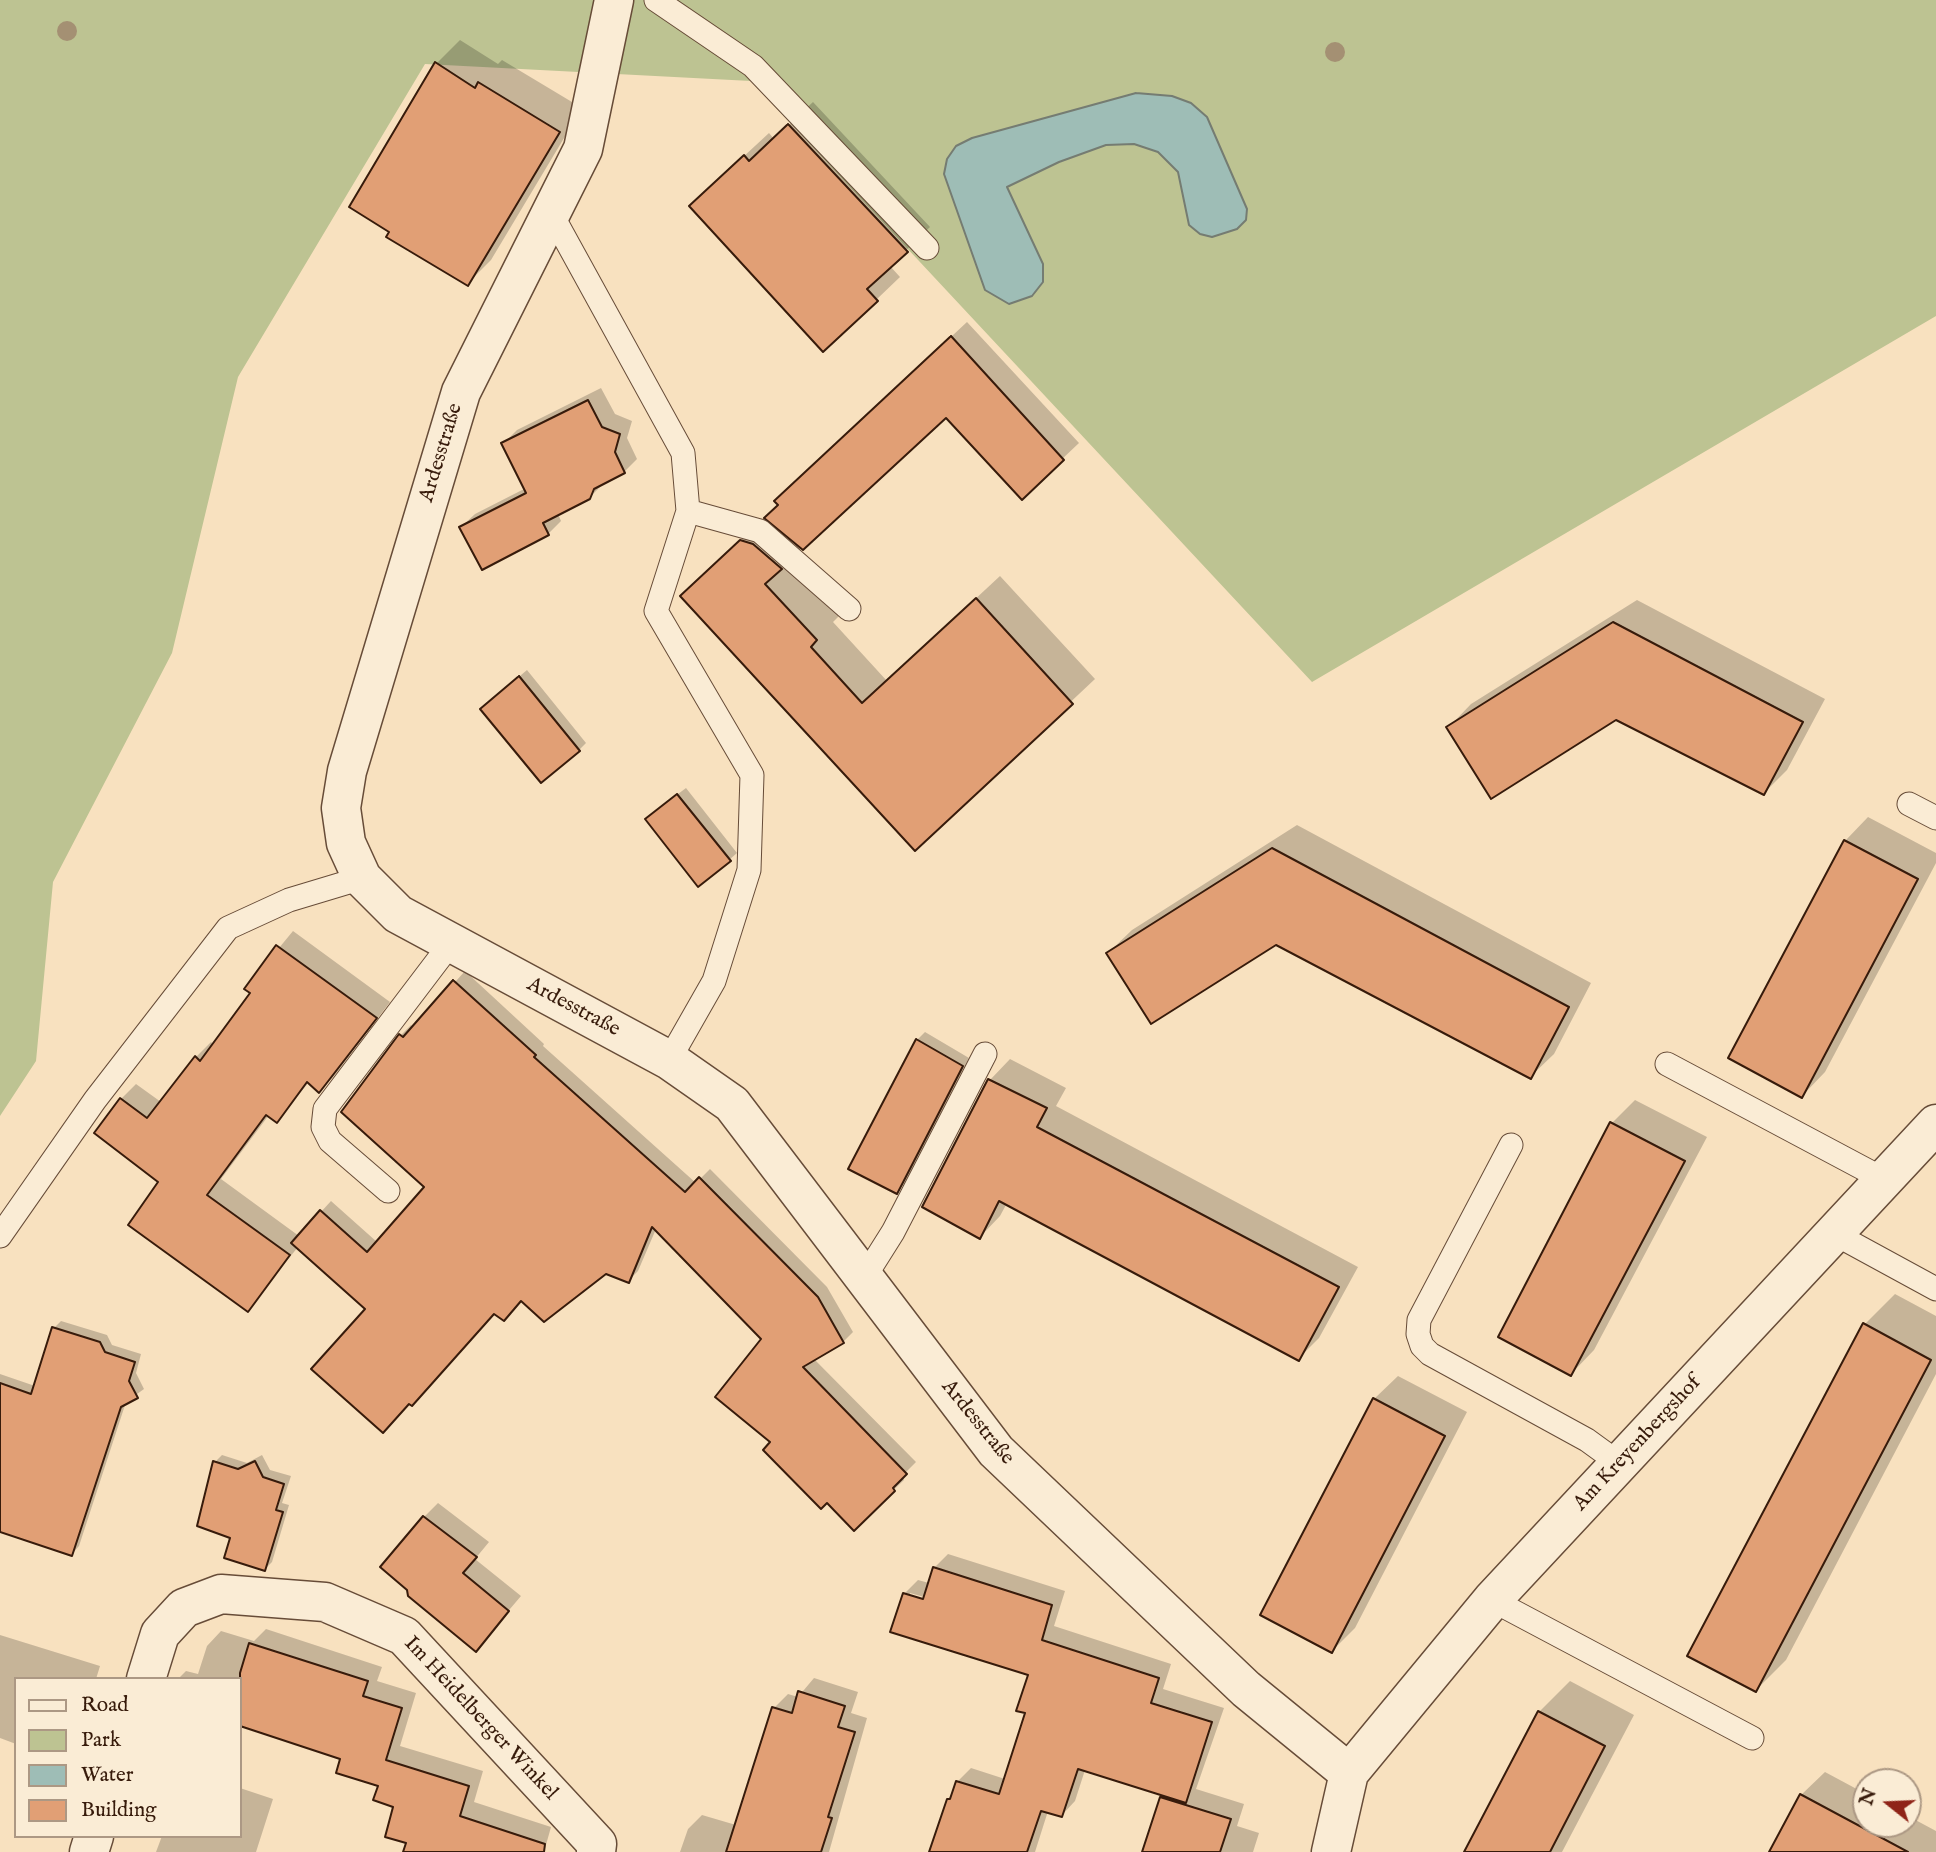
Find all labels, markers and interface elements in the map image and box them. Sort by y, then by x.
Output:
street label: Ardesstraße [415,401,469,505]
street label: Ardesstraße [522,973,624,1043]
street label: Am Kreyenbergshof [1569,1371,1707,1517]
street label: Ardesstraße [935,1375,1019,1471]
street label: Im Heidelberger Winkel [398,1632,562,1806]
legend [14,1677,242,1838]
text: Road [81,1692,128,1719]
text: Park [81,1727,121,1754]
text: Water [81,1762,133,1789]
north arrow [1852,1768,1922,1838]
text: N [1855,1786,1883,1809]
text: Building [81,1797,156,1824]

